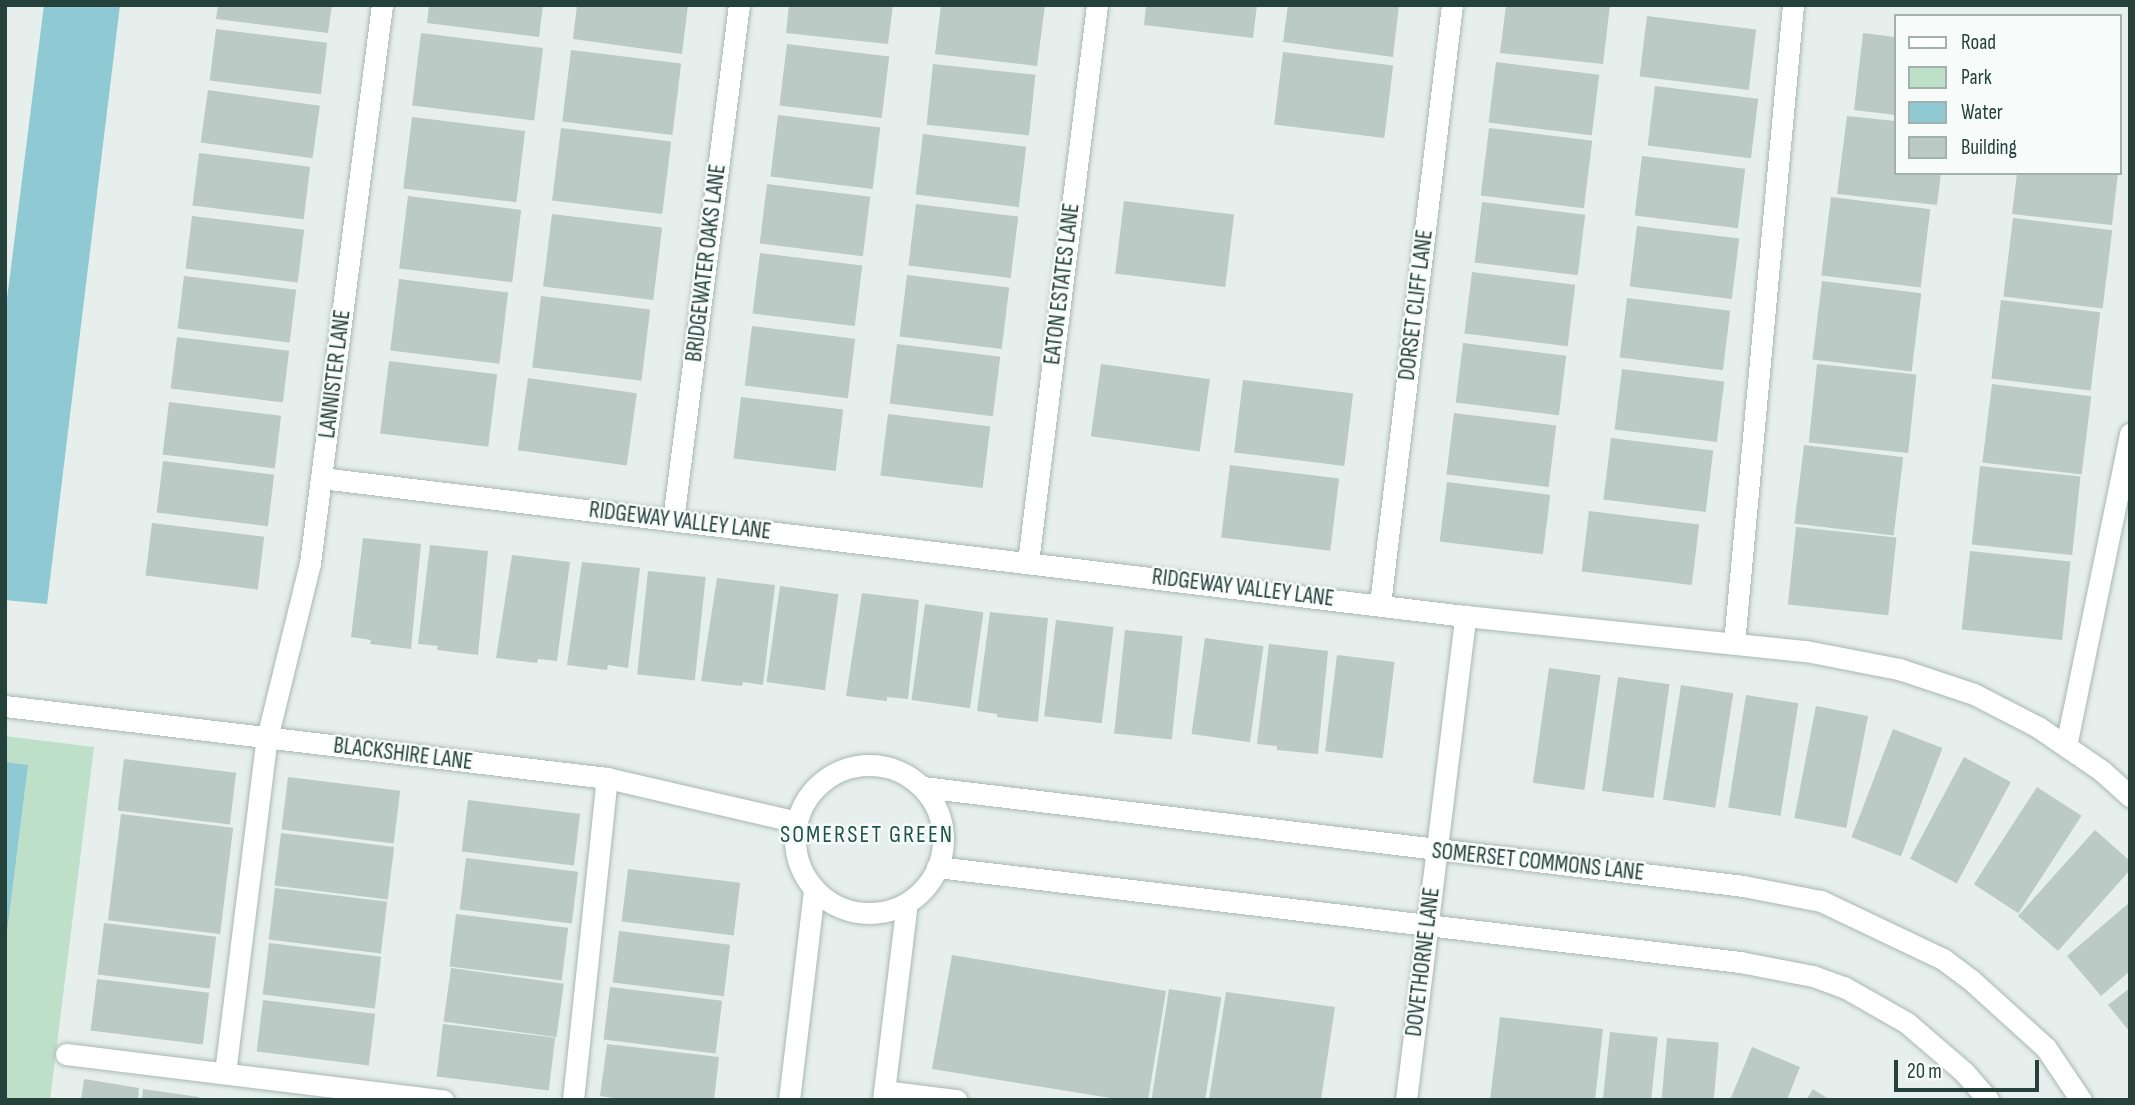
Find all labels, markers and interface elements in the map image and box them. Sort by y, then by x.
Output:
legend [1894,14,2121,175]
text: Road [1961,30,1996,55]
text: Park [1961,65,1992,90]
text: Water [1961,100,2003,125]
text: Building [1961,135,2017,160]
street label: BRIDGEWATER OAKS LANE [680,163,732,363]
street label: EATON ESTATES LANE [1038,202,1086,366]
street label: DORSET CLIFF LANE [1393,228,1439,382]
street label: LANNISTER LANE [313,308,357,440]
street label: RIDGEWAY VALLEY LANE [587,496,773,546]
street label: RIDGEWAY VALLEY LANE [1150,563,1336,613]
street label: BLACKSHIRE LANE [332,732,474,776]
district label: SOMERSET GREEN [782,821,952,849]
street label: SOMERSET COMMONS LANE [1431,837,1645,887]
street label: DOVETHORNE LANE [1400,886,1446,1038]
scale bar [1897,1046,2042,1090]
text: 20 m [1907,1059,1942,1084]

